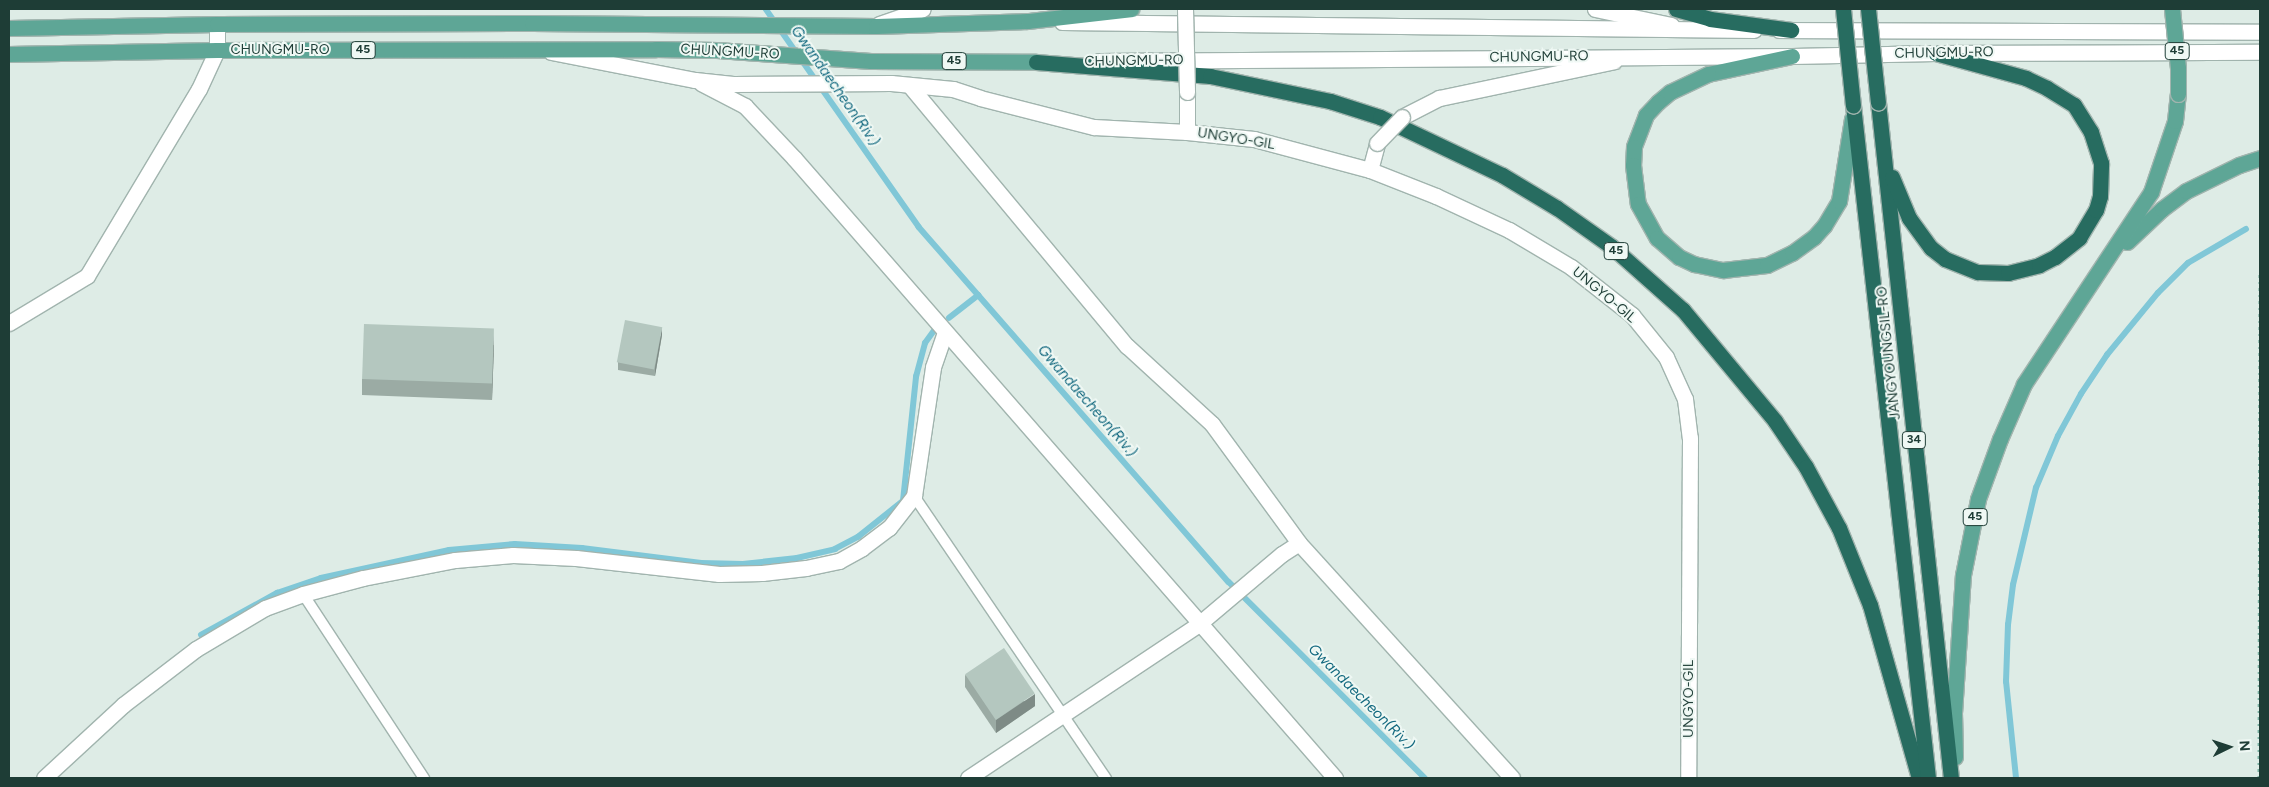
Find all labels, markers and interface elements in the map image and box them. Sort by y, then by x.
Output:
water label: Gwandaecheon(Riv.) [787,23,883,149]
road number: 45 [350,40,376,60]
street label: CHUNGMU-RO [680,41,780,63]
road number: 45 [2164,41,2190,60]
street label: CHUNGMU-RO [230,42,330,58]
street label: CHUNGMU-RO [1894,44,1994,62]
street label: CHUNGMU-RO [1489,48,1589,66]
road number: 45 [942,51,966,70]
street label: CHUNGMU-RO [1084,52,1184,70]
street label: UNGYO-GIL [1196,125,1276,153]
road number: 45 [1604,242,1628,260]
street label: UNGYO-GIL [1569,263,1639,327]
street label: JANGYOUNGSIL-RO [1874,285,1904,421]
water label: Gwandaecheon(Riv.) [1034,341,1140,461]
road number: 34 [1902,430,1926,450]
road number: 45 [1962,508,1988,526]
water label: Gwandaecheon(Riv.) [1304,640,1418,754]
street label: UNGYO-GIL [1681,660,1697,738]
north arrow [2204,722,2254,772]
text: N [2236,740,2253,752]

